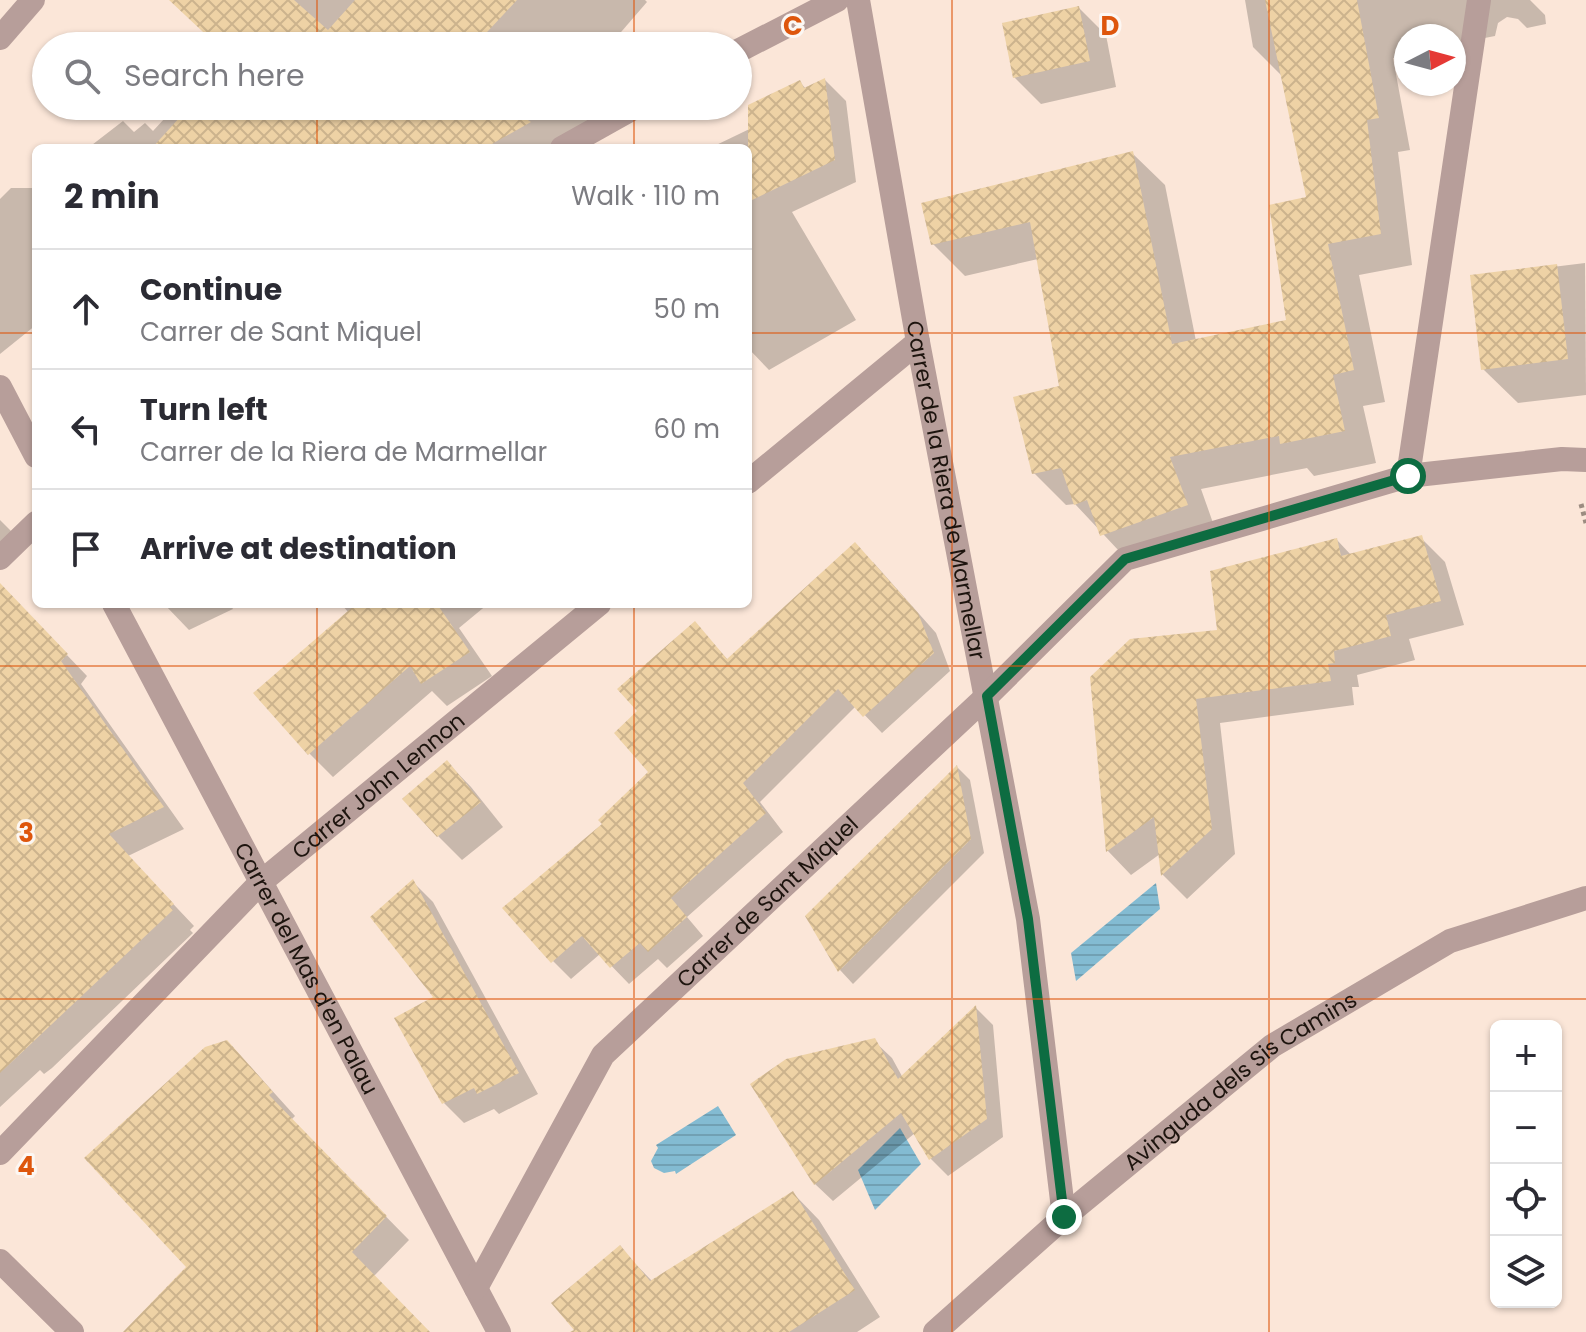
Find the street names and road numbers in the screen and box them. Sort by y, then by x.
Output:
street label: Carrer de la Riera de Marmellar [899,318,993,662]
street label: Carrer John Lennon [285,706,472,866]
street label: Carrer de Sant Miquel [670,809,865,995]
street label: Carrer del Mas d'en Palau [227,837,386,1100]
street label: Avinguda dels Sis Camins [1117,984,1363,1178]

